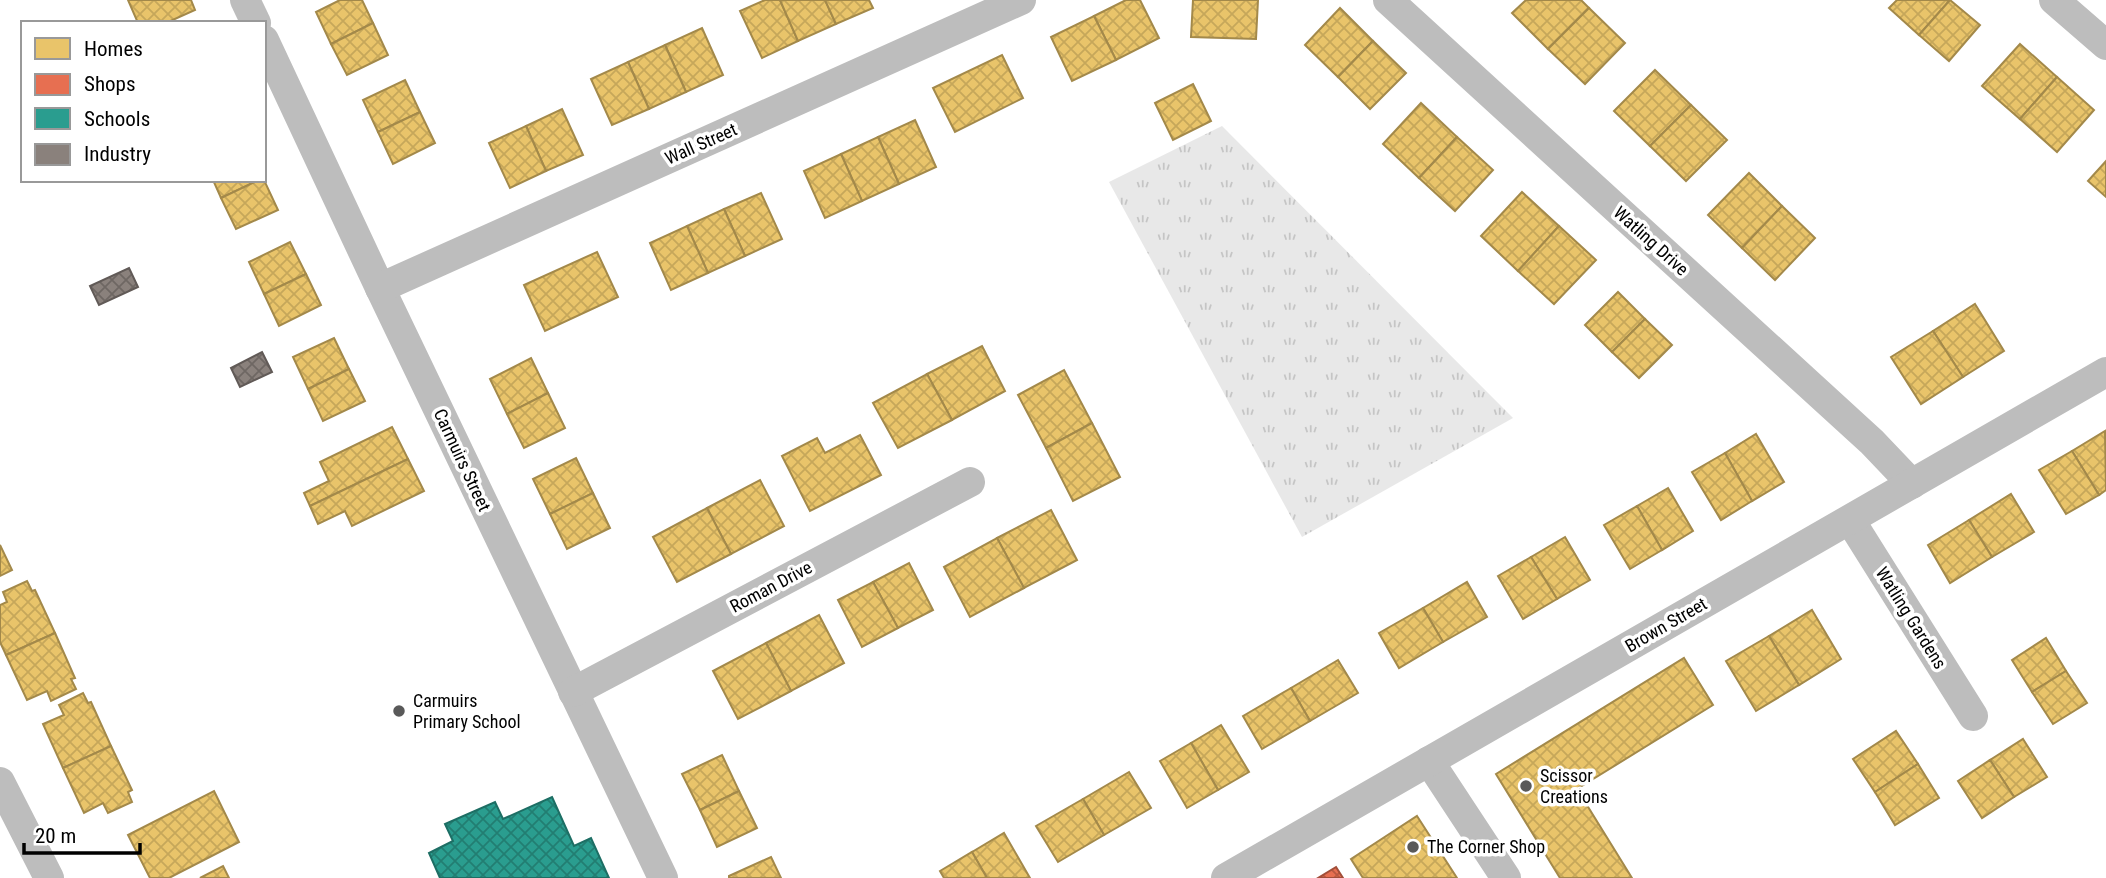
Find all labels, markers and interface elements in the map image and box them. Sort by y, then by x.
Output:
legend [21,21,266,182]
text: Homes [84,37,143,61]
text: Shops [84,72,136,96]
text: Schools [84,107,150,131]
street label: Wall Street [662,118,740,169]
text: Industry [84,142,151,166]
street label: Watling Drive [1610,202,1693,280]
street label: Carmuirs Street [430,405,495,514]
street label: Roman Drive [726,556,815,617]
street label: Watling Gardens [1872,563,1951,673]
street label: Brown Street [1621,593,1710,656]
place label: Carmuirs Primary School [413,690,521,732]
marker: Carmuirs Primary School [391,703,407,719]
place label: Scissor Creations [1540,765,1608,807]
marker: Scissor Creations [1518,778,1534,794]
scale bar [24,812,140,856]
text: 20 m [35,824,76,848]
place label: The Corner Shop [1427,836,1545,857]
marker: The Corner Shop [1405,839,1421,855]

